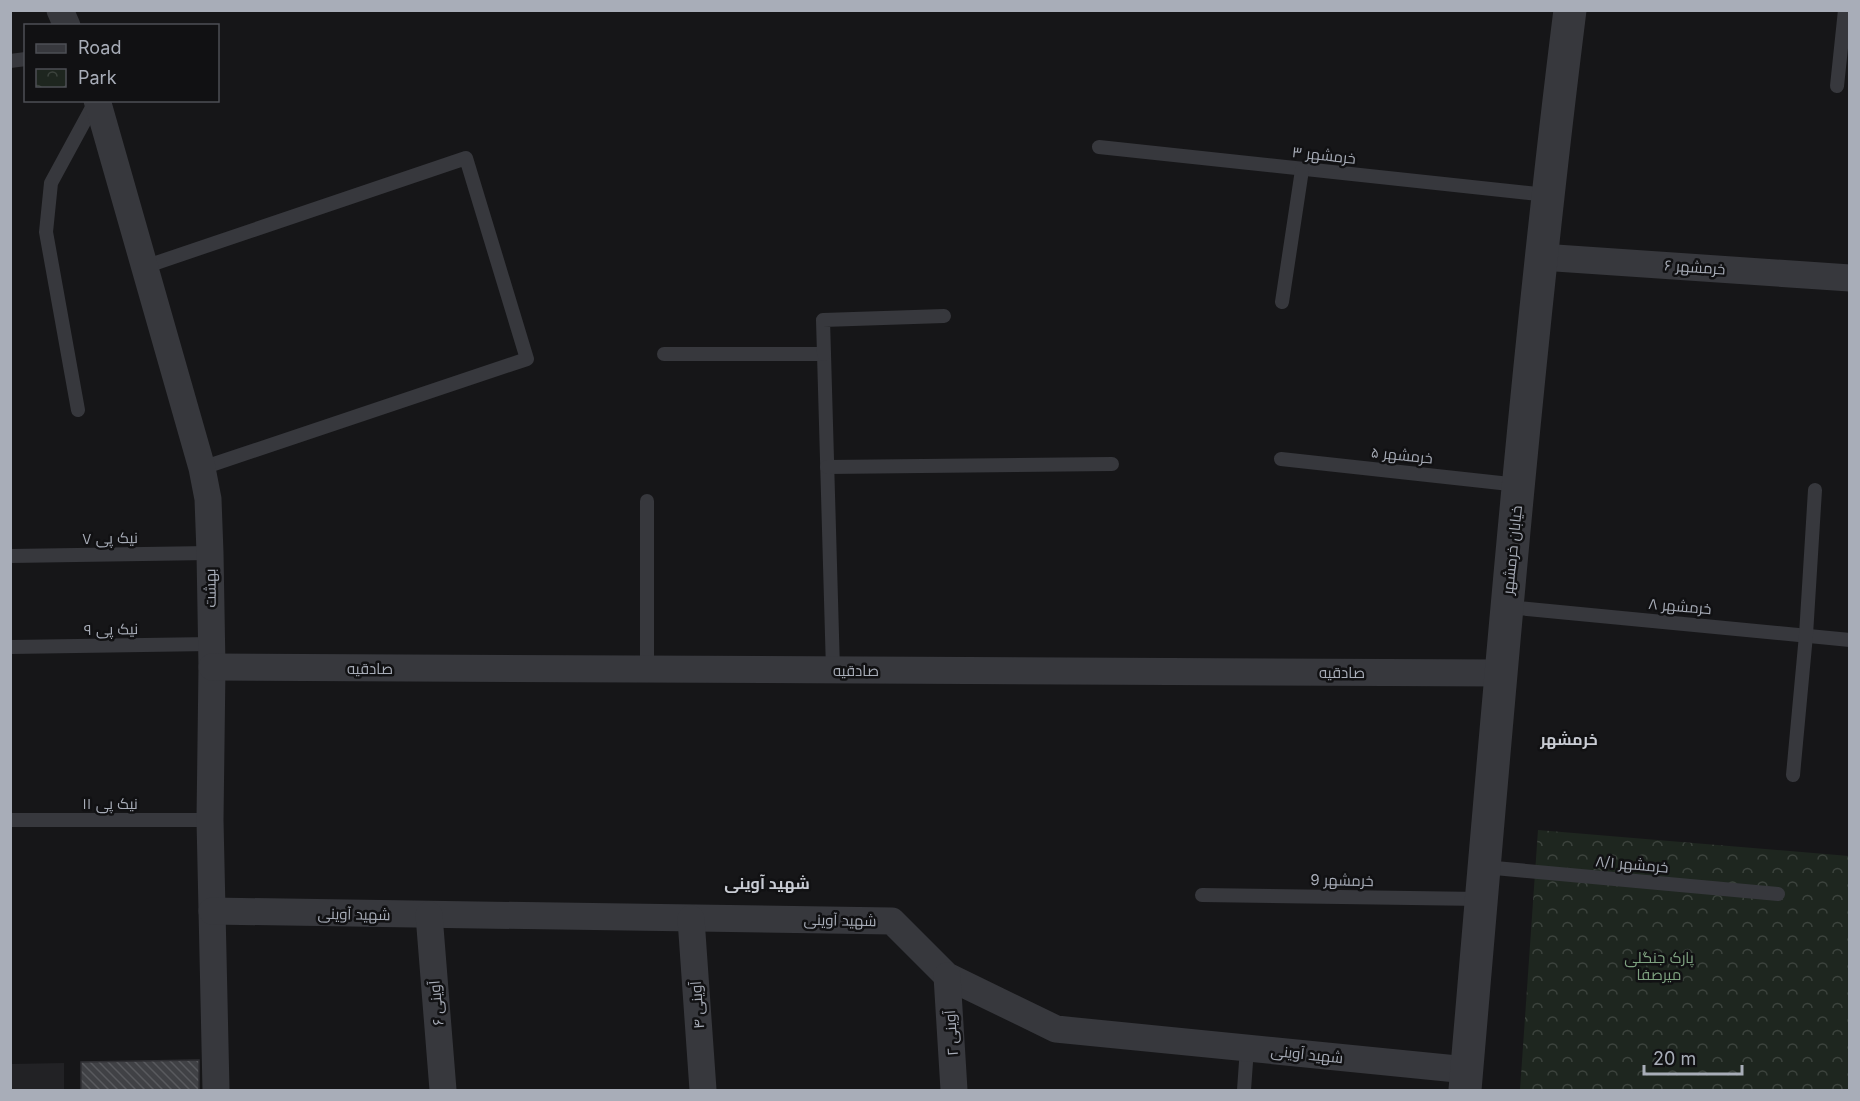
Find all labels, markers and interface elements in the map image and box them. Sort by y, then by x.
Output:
legend [24,24,219,102]
text: Road [78,37,121,58]
text: Park [78,67,117,88]
street label: خرمشهر ۳ [1291,142,1357,169]
street label: خرمشهر ۶ [1664,255,1726,280]
street label: خرمشهر ۵ [1370,442,1434,469]
street label: خیابان خرمشهر [1498,504,1527,597]
street label: نیک پی ۷ [82,528,138,549]
street label: بهشت [200,568,221,608]
street label: خرمشهر ۸ [1648,594,1712,619]
street label: نیک پی ۹ [84,619,138,640]
street label: صادقیه [347,659,393,678]
street label: صادقیه [833,661,879,680]
street label: صادقیه [1319,663,1365,682]
district label: خرمشهر [1539,729,1598,749]
street label: نیک پی ۱۱ [82,794,138,814]
street label: خرمشهر ۸/۱ [1595,851,1669,878]
street label: خرمشهر 9 [1310,870,1374,891]
district label: شهید آوینی [724,873,810,893]
street label: شهید آوینی [317,904,391,925]
street label: شهید آوینی [803,910,877,931]
park label: پارک جنگلی میرصفا [1624,948,1694,984]
street label: آوینی ۶ [425,980,448,1026]
street label: آوینی ۴ [686,980,709,1030]
street label: آوینی ۲ [940,1009,963,1057]
scale bar [1644,1038,1742,1076]
street label: شهید آوینی [1270,1041,1344,1068]
text: 20 m [1653,1048,1696,1069]

